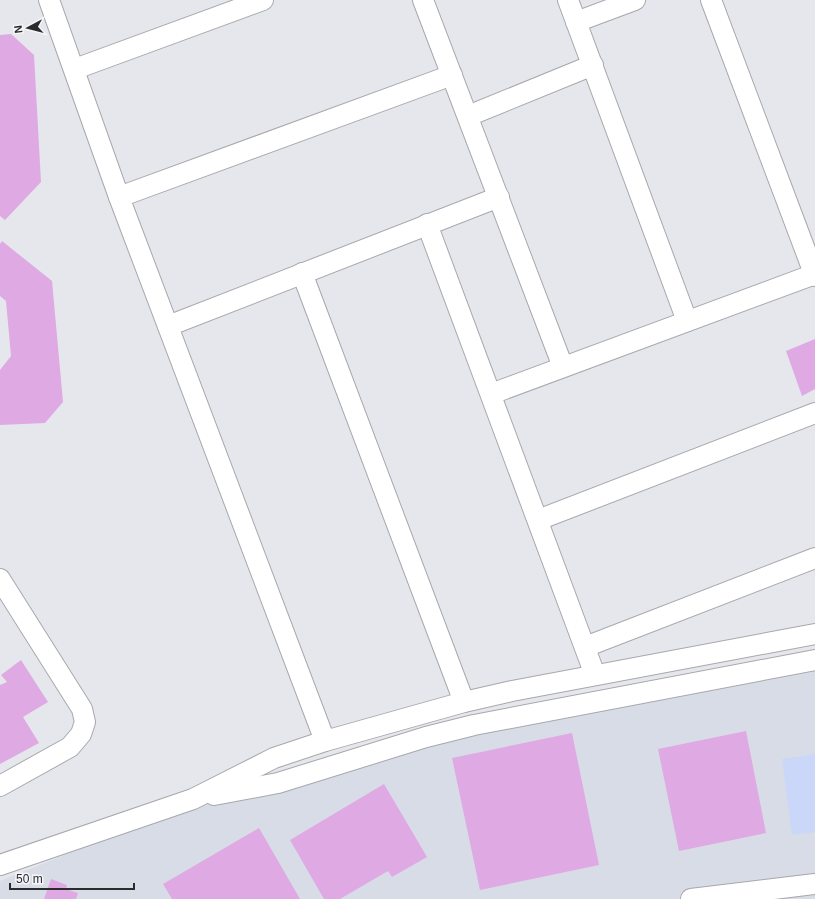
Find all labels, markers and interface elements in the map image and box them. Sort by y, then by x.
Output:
north arrow [8,8,48,48]
text: N [12,24,25,34]
scale bar [10,865,134,891]
text: 50 m [16,872,43,886]

